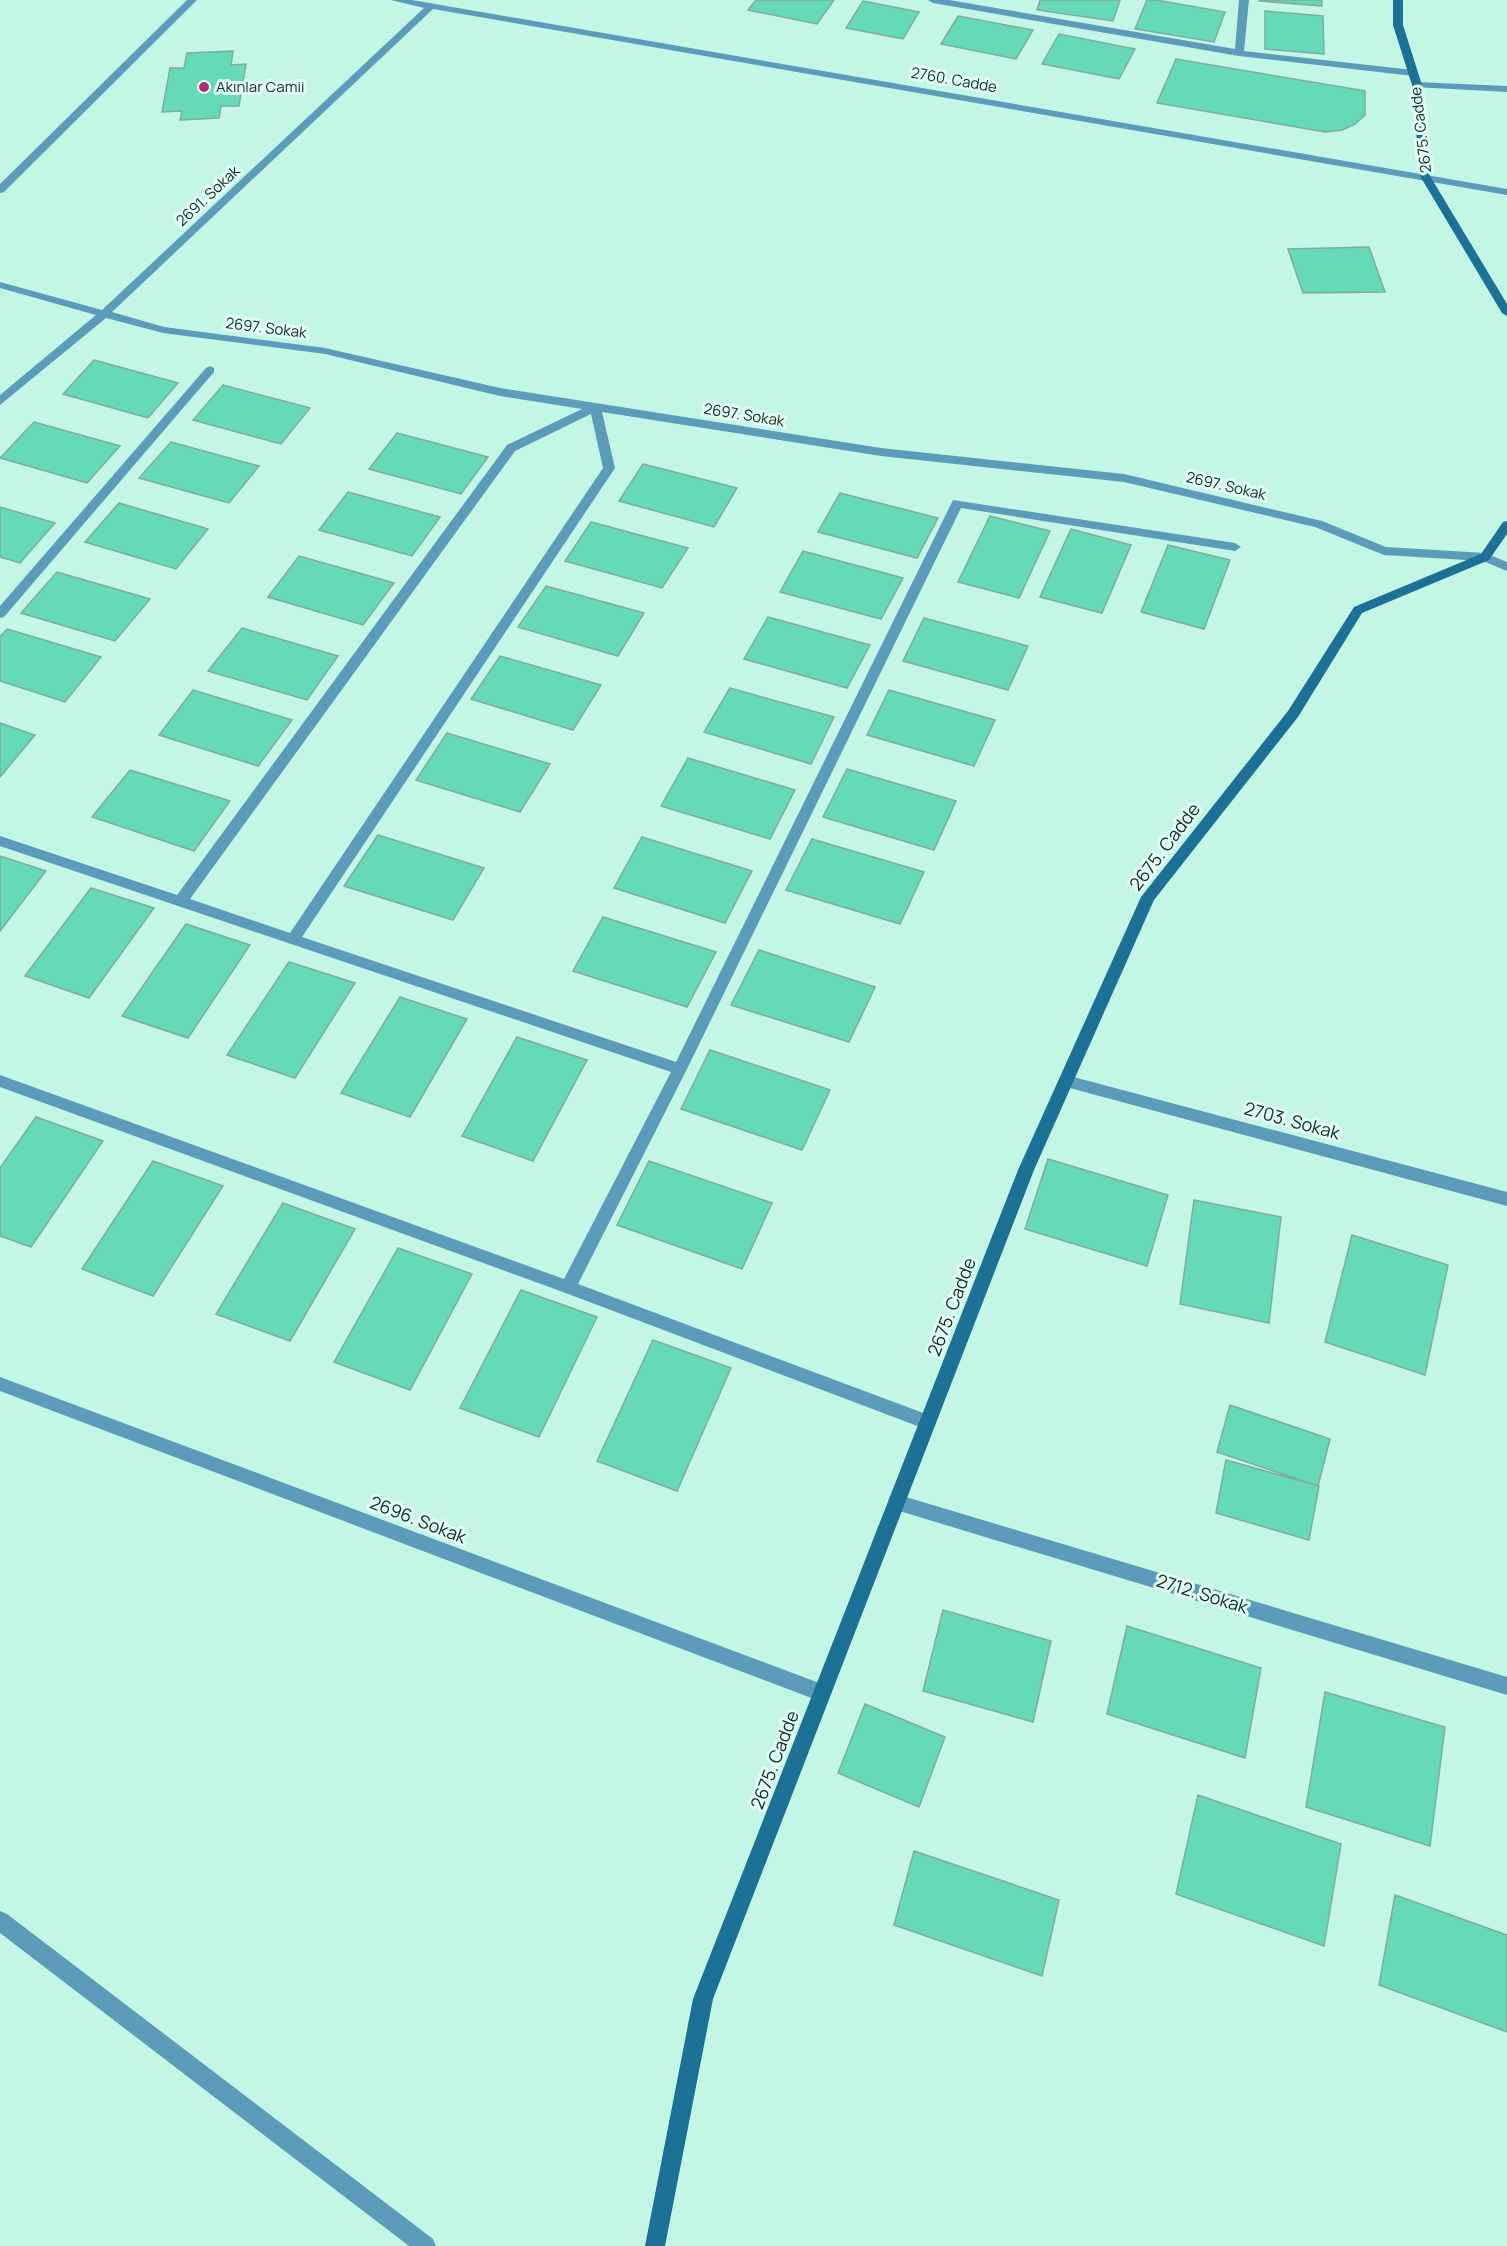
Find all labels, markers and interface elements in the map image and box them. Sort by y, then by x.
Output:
street label: 2760. Cadde [909,62,999,97]
place label: Akınlar Camii [216,76,304,97]
marker: Akınlar Camii [197,80,211,94]
street label: 2675. Cadde [1405,86,1436,174]
street label: 2691. Sokak [171,160,245,231]
street label: 2697. Sokak [224,312,308,343]
street label: 2697. Sokak [702,398,787,431]
street label: 2697. Sokak [1184,466,1269,505]
street label: 2675. Cadde [1123,798,1205,895]
street label: 2703. Sokak [1242,1096,1344,1145]
street label: 2675. Cadde [921,1254,981,1359]
street label: 2696. Sokak [367,1490,471,1549]
street label: 2712. Sokak [1154,1568,1252,1619]
street label: 2675. Cadde [744,1707,804,1812]

